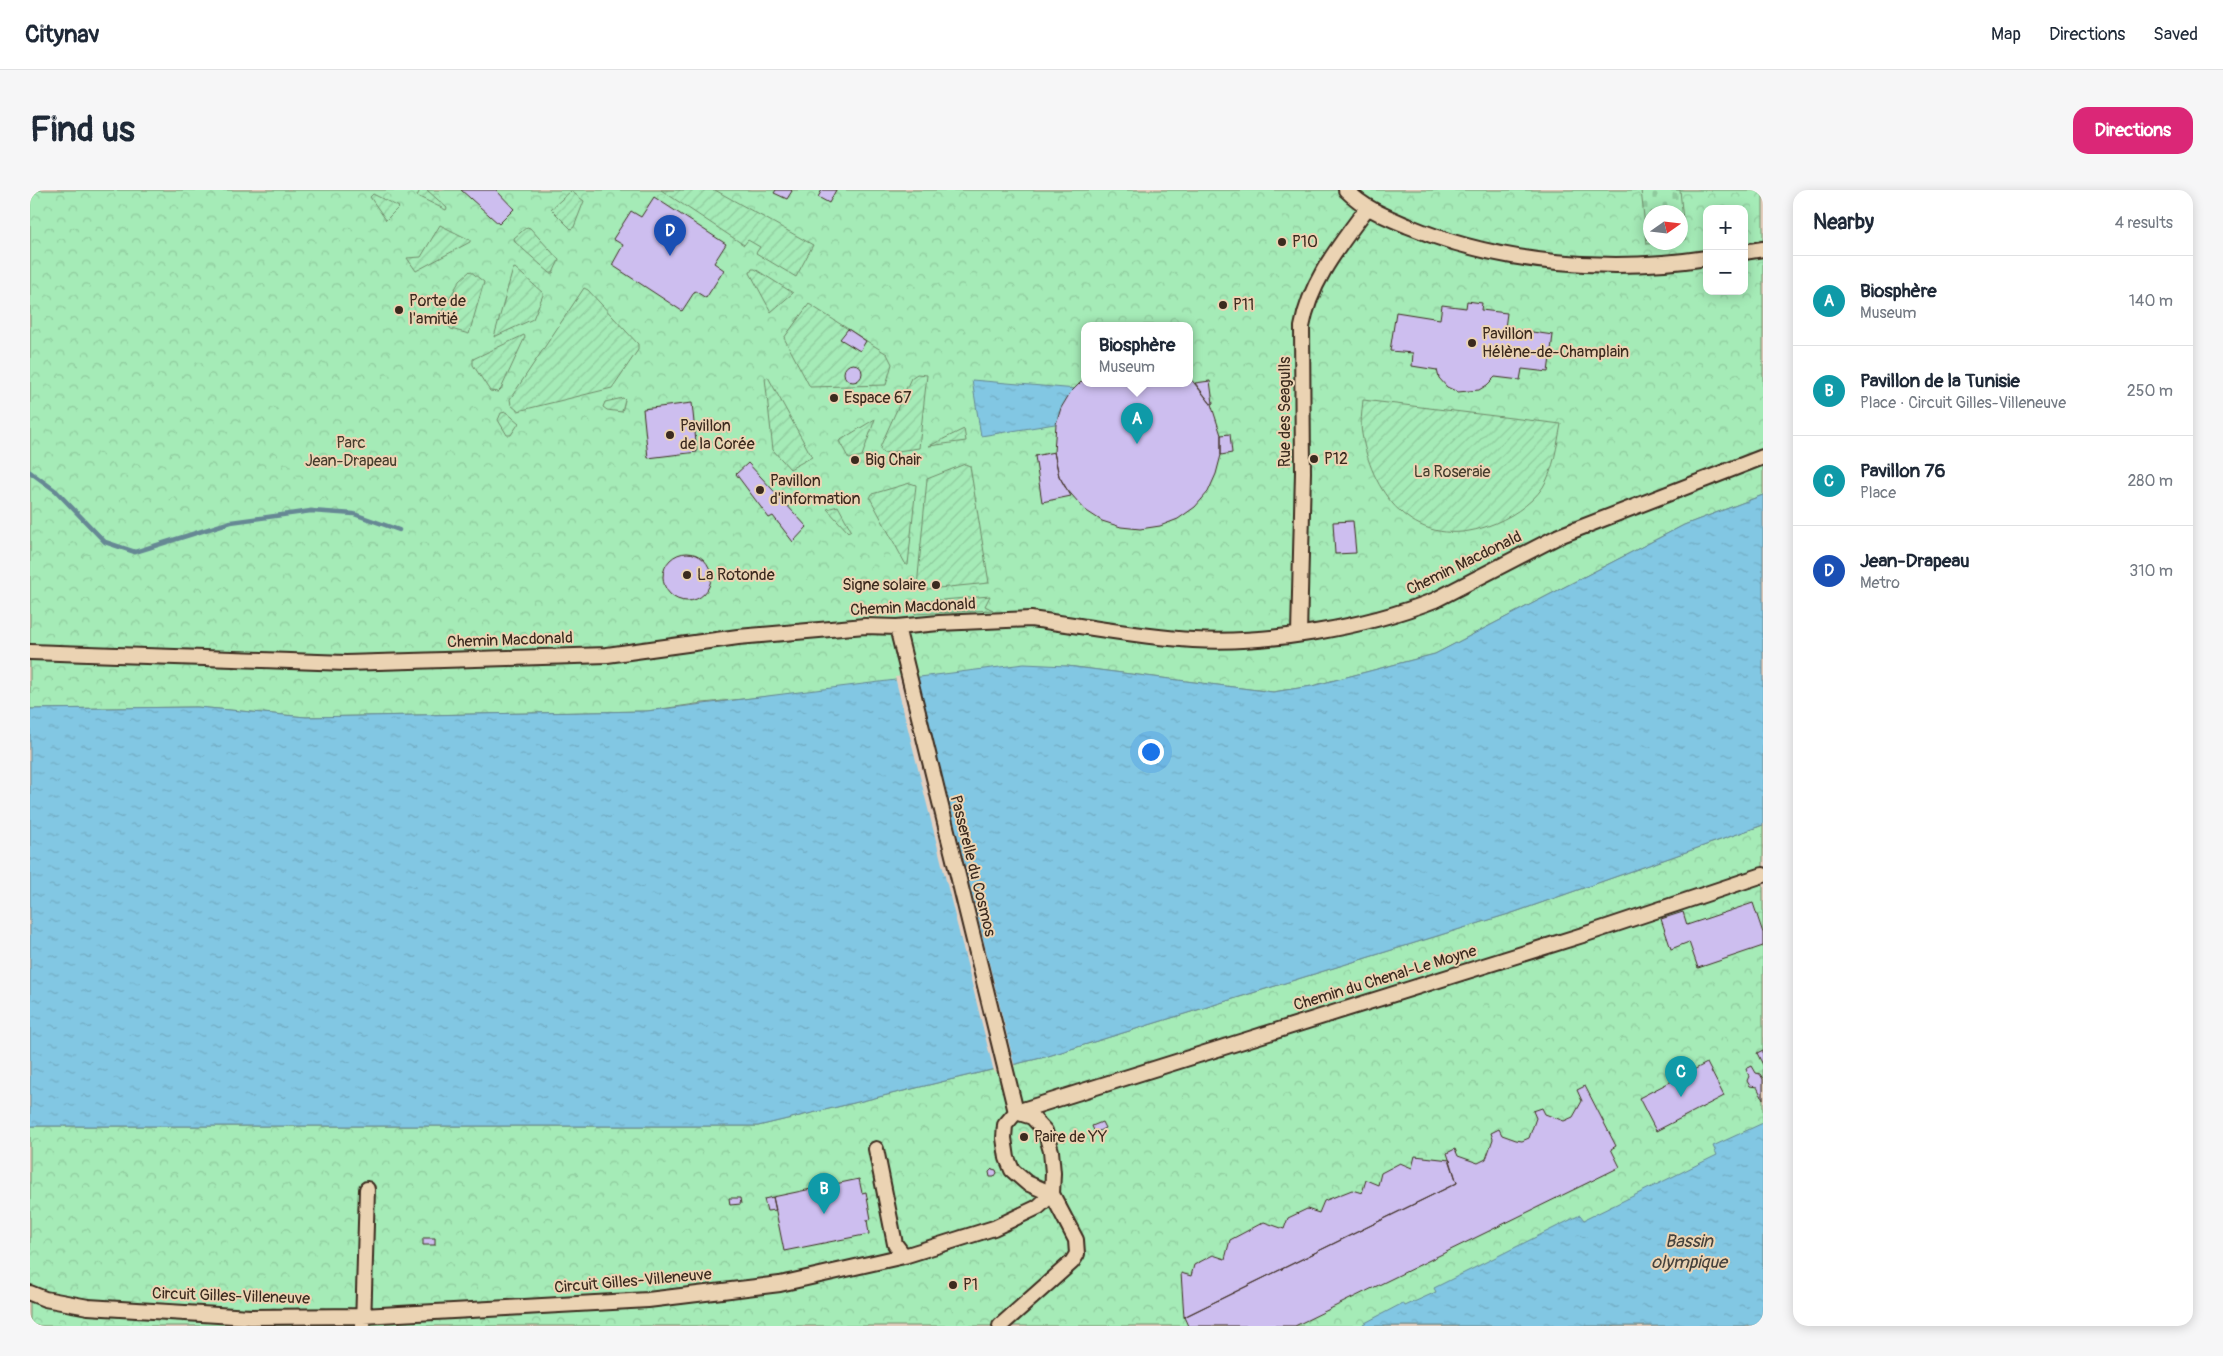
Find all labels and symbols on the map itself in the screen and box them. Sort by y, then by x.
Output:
north arrow [1643,205,1688,250]
pin: D [654,215,686,256]
place label: P10 [1292,232,1318,252]
marker: P10 [1276,236,1288,248]
place label: Porte de l'amitié [409,291,466,329]
place label: P11 [1233,295,1254,315]
marker: P11 [1217,299,1229,311]
marker: Porte de l'amitié [393,304,405,316]
place label: Pavillon Hélène-de-Champlain [1482,324,1629,362]
marker: Pavillon Hélène-de-Champlain [1466,337,1478,349]
street label: Rue des Seagulls [1275,357,1295,467]
place label: Espace 67 [844,388,912,408]
marker: Espace 67 [828,392,840,404]
pin: A [1121,403,1153,444]
place label: Pavillon de la Corée [680,416,755,454]
marker: Pavillon de la Corée [664,429,676,441]
park label: Parc Jean-Drapeau [305,433,397,471]
place label: P12 [1324,449,1348,469]
place label: Big Chair [865,450,922,470]
marker: P12 [1308,453,1320,465]
marker: Big Chair [849,454,861,466]
park label: La Roseraie [1414,462,1490,482]
place label: Pavillon d'information [770,471,861,509]
marker: Pavillon d'information [754,484,766,496]
street label: Chemin Macdonald [1403,526,1525,600]
place label: La Rotonde [697,565,775,585]
marker: La Rotonde [681,569,693,581]
place label: Signe solaire [842,575,926,595]
marker: Signe solaire [930,579,942,591]
street label: Chemin Macdonald [850,594,976,620]
street label: Chemin Macdonald [447,628,573,652]
your location [1138,739,1164,765]
street label: Passerelle du Cosmos [946,793,1000,939]
street label: Chemin du Chenal-Le Moyne [1291,941,1479,1015]
pin: C [1665,1056,1697,1097]
place label: Paire de YY [1034,1127,1107,1147]
marker: Paire de YY [1018,1131,1030,1143]
pin: B [808,1173,840,1214]
water label: Bassin olympique [1651,1230,1729,1274]
street label: Circuit Gilles-Villeneuve [553,1264,713,1298]
place label: P1 [963,1275,978,1295]
marker: P1 [947,1279,959,1291]
street label: Circuit Gilles-Villeneuve [152,1283,310,1309]

